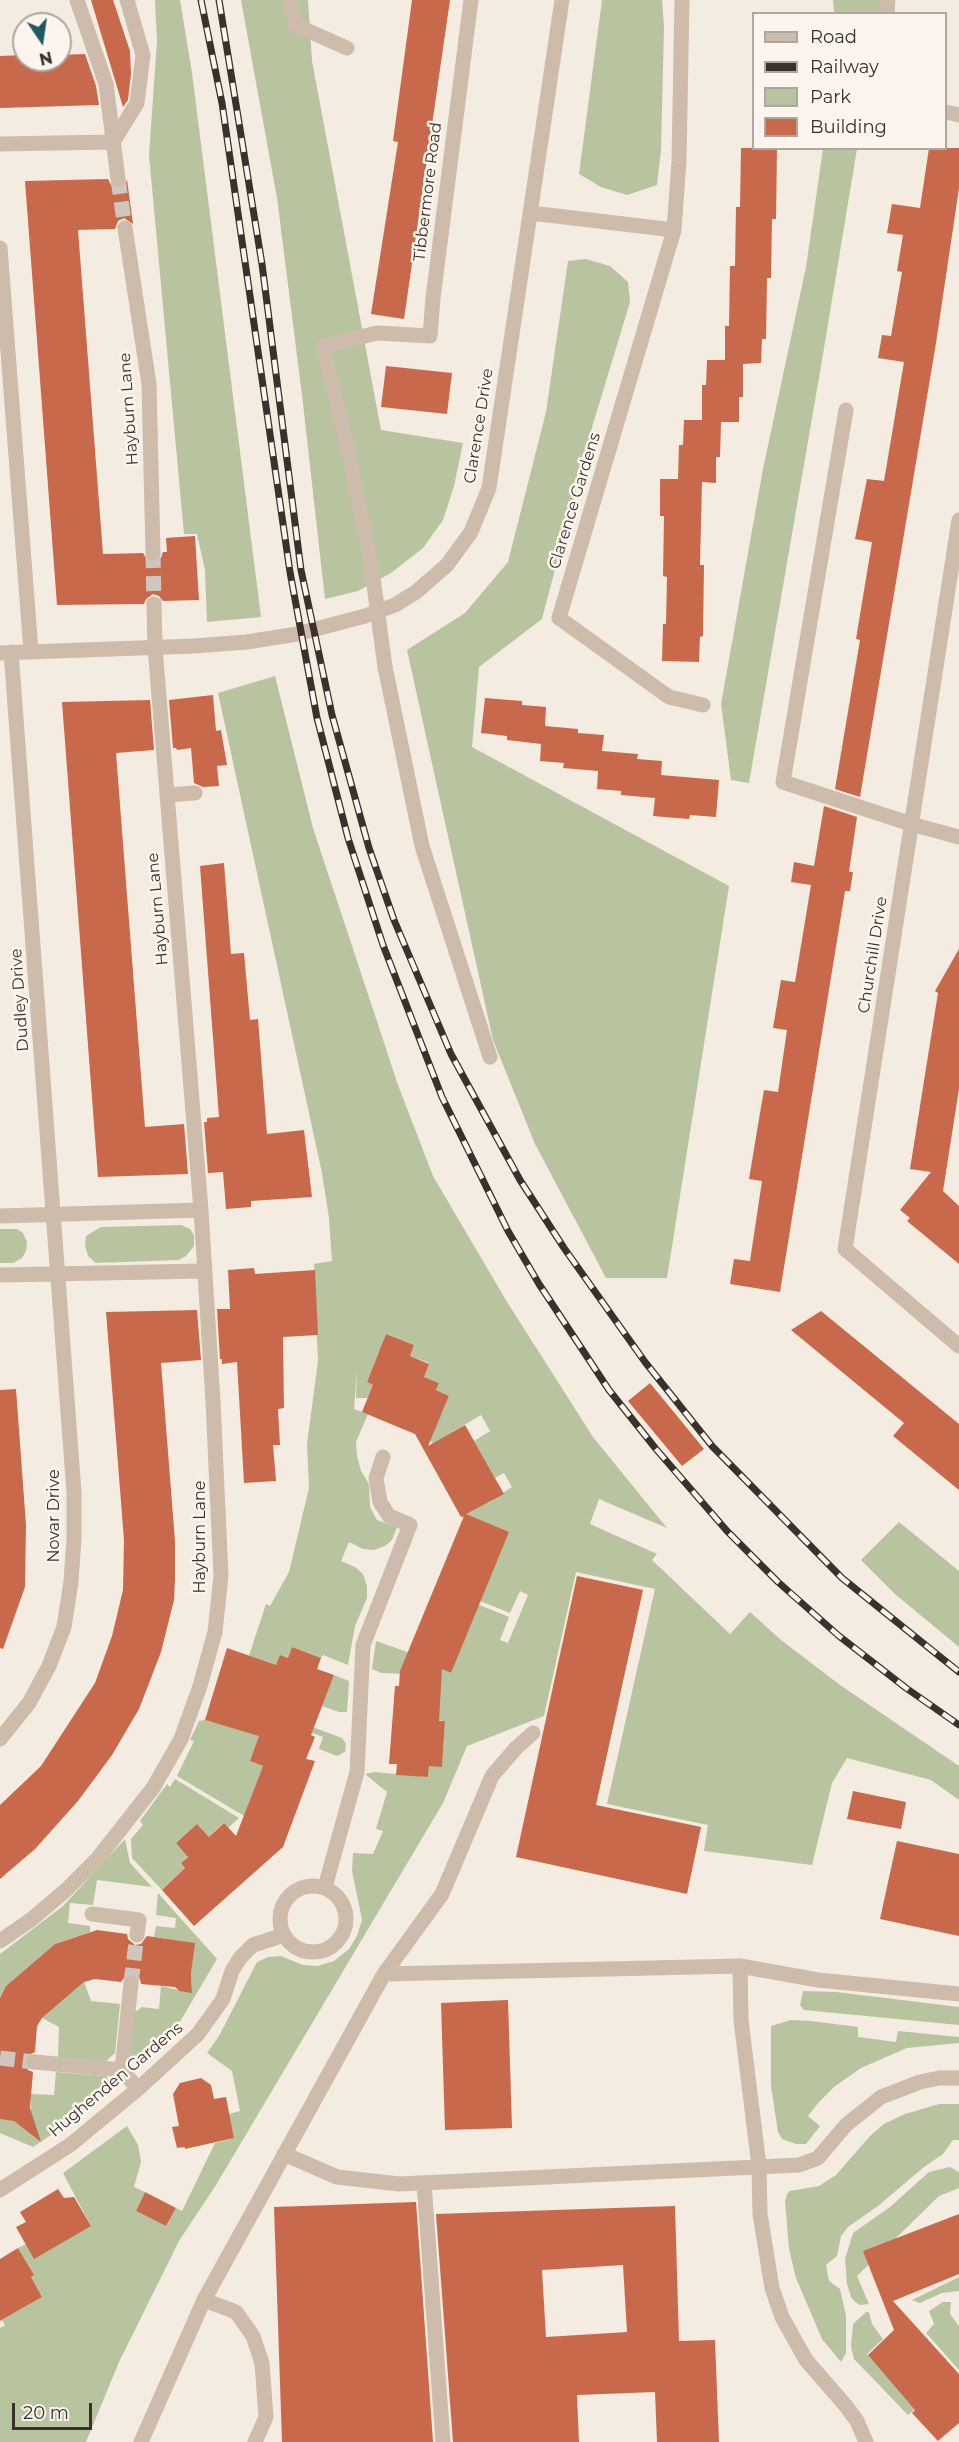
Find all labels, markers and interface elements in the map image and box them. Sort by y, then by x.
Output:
north arrow [12,12,72,72]
legend [752,12,947,150]
text: Road [810,26,857,48]
text: N [37,47,54,69]
text: Railway [810,56,879,78]
text: Park [810,86,851,108]
text: Building [810,116,887,138]
street label: Tibbermore Road [410,121,446,263]
street label: Hayburn Lane [115,352,143,466]
street label: Clarence Drive [460,367,498,485]
street label: Clarence Gardens [545,430,605,572]
street label: Hayburn Lane [144,852,172,966]
street label: Churchill Drive [854,895,892,1015]
street label: Dudley Drive [7,948,33,1052]
street label: Novar Drive [44,1469,64,1563]
street label: Hayburn Lane [190,1480,210,1594]
street label: Hughenden Gardens [45,2018,187,2142]
scale bar [15,2391,94,2429]
text: 20 m [23,2402,69,2424]

